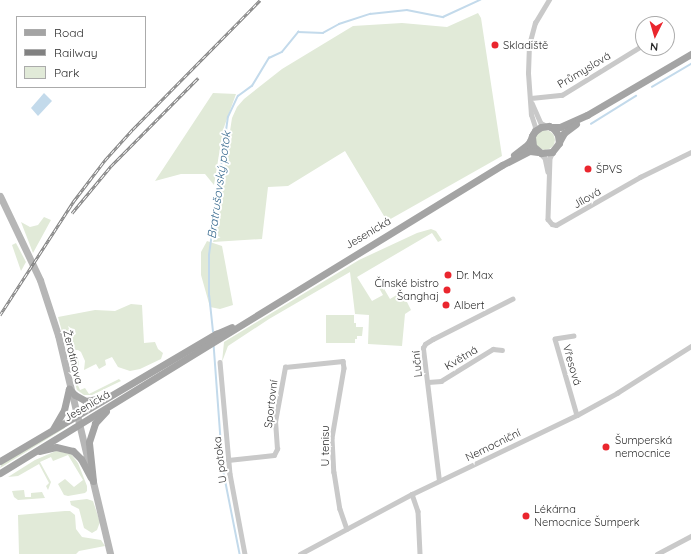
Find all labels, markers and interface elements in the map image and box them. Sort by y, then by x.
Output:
legend [16,16,146,88]
north arrow [635,16,675,56]
text: Road [54,25,84,40]
place label: Skladiště [503,38,548,52]
marker: Skladiště [490,40,500,50]
text: N [649,40,659,54]
text: Railway [54,45,98,60]
street label: Průmyslová [555,49,613,91]
text: Park [54,65,79,80]
water label: Bratrušovský potok [204,130,234,240]
place label: ŠPVS [596,162,622,176]
marker: ŠPVS [583,164,593,174]
street label: Jílová [571,185,603,211]
street label: Jesenická [343,214,393,252]
place label: Dr. Max [456,268,493,282]
marker: Dr. Max [443,270,453,280]
place label: Čínské bistro Šanghaj [375,277,439,303]
marker: Čínské bistro Šanghaj [442,285,452,295]
place label: Albert [454,298,484,312]
marker: Albert [441,300,451,310]
street label: Žerotínova [60,329,86,385]
street label: Květná [442,343,480,373]
street label: Vřesová [560,343,584,387]
street label: Luční [409,350,425,378]
street label: Sportovní [261,379,281,429]
street label: Jesenická [62,388,112,424]
street label: U tenisu [318,426,332,466]
street label: Nemocniční [463,426,523,464]
place label: Šumperská nemocnice [615,434,672,460]
street label: U potoka [211,436,229,484]
marker: Šumperská nemocnice [600,441,612,453]
place label: Lékárna Nemocnice Šumperk [534,503,640,529]
marker: Lékárna Nemocnice Šumperk [521,511,531,521]

